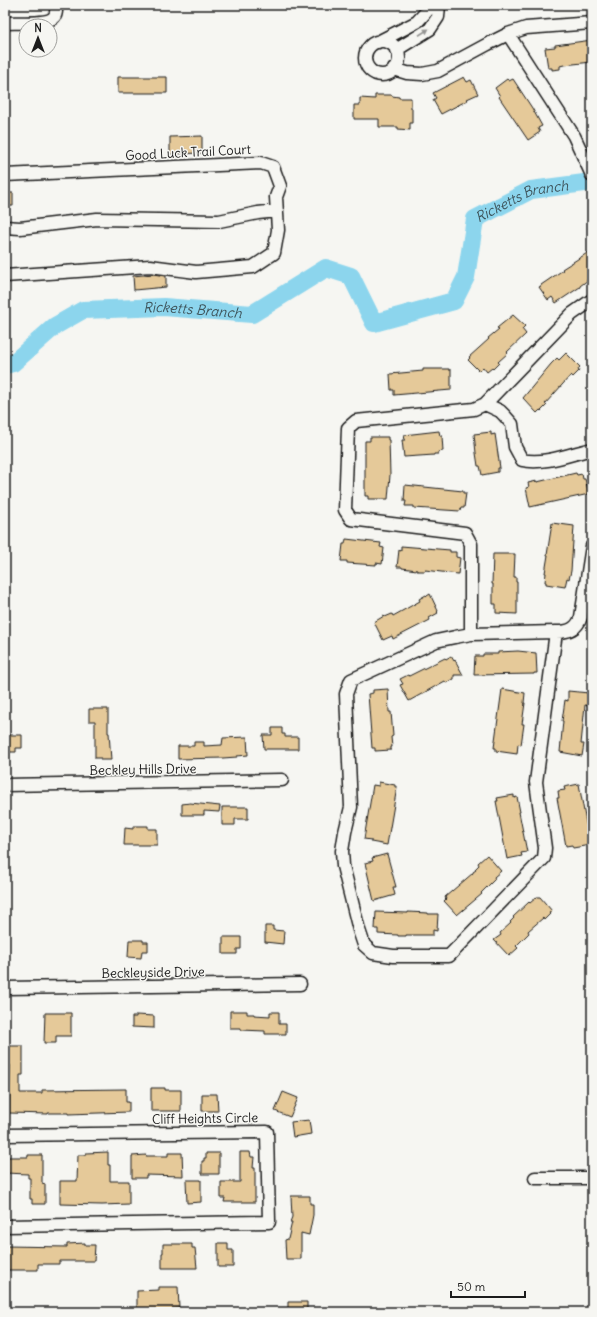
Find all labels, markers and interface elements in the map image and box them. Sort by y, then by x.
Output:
north arrow [18,18,58,58]
text: N [34,21,42,35]
one-way arrow [418,29,430,36]
street label: Good Luck Trail Court [125,141,252,164]
water label: Ricketts Branch [472,176,570,226]
water label: Ricketts Branch [143,298,243,322]
street label: Beckley Hills Drive [89,760,197,779]
street label: Beckleyside Drive [101,963,205,982]
street label: Cliff Heights Circle [152,1109,258,1128]
scale bar [451,1273,525,1299]
text: 50 m [457,1279,486,1294]

